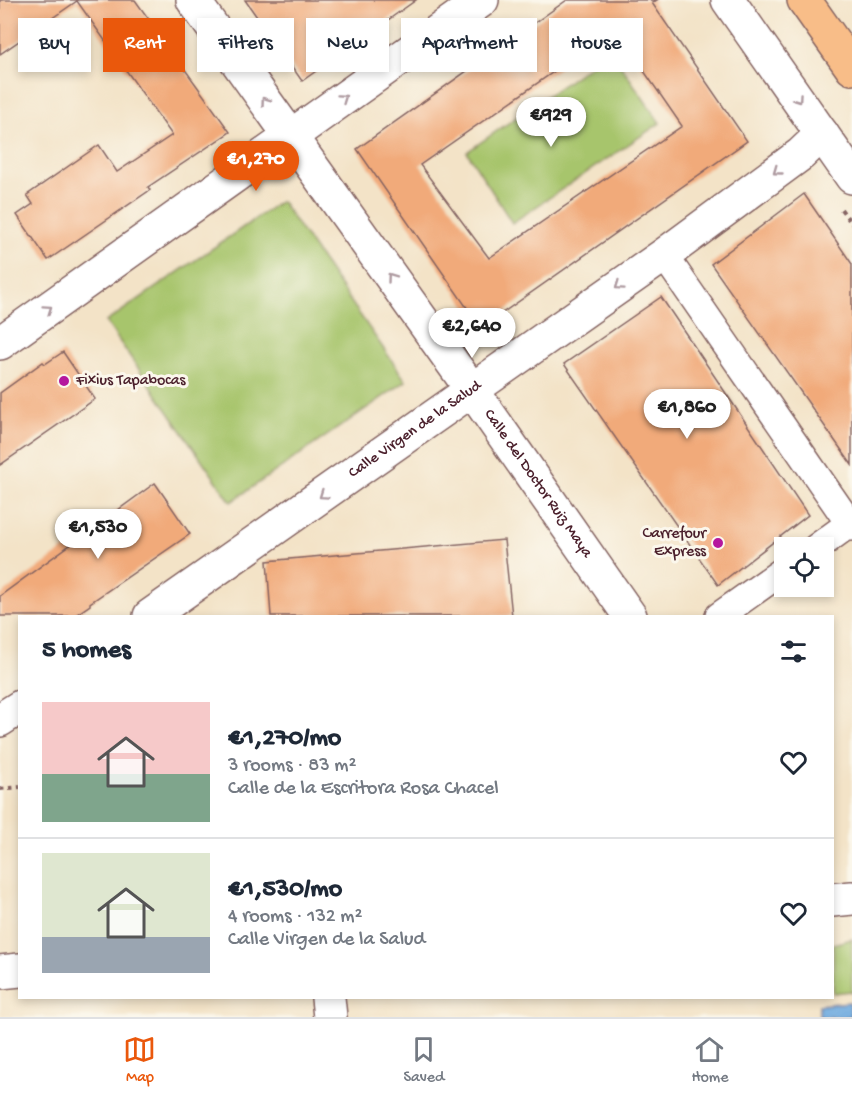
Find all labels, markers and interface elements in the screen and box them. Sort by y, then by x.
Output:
chip: Buy [18,18,91,72]
chip: Rent [103,18,185,72]
chip: Filters [197,18,294,72]
chip: New [306,18,389,72]
chip: Apartment [401,18,537,72]
chip: House [549,18,643,72]
one-way arrow [791,93,802,104]
one-way arrow [337,94,348,105]
one-way arrow [261,97,272,108]
pin: €929 [515,97,587,148]
text: €929 [530,105,572,128]
pin: €1,270 [207,141,305,192]
text: €1,270 [227,149,285,172]
one-way arrow [773,164,784,175]
one-way arrow [387,272,398,283]
one-way arrow [615,279,626,290]
one-way arrow [41,305,52,316]
pin: €2,640 [423,308,521,359]
text: €2,640 [443,316,501,339]
place label: Fixius Tapabocas [75,372,187,391]
marker: Fixius Tapabocas [57,374,71,388]
street label: Calle Virgen de la Salud [345,376,487,483]
pin: €1,860 [638,389,736,440]
text: €1,860 [658,397,716,420]
street label: Calle del Doctor Ruiz Maya [479,406,597,563]
one-way arrow [318,488,329,499]
pin: €1,530 [49,509,147,560]
text: €1,530 [69,517,127,540]
place label: Carrefour Express [642,525,707,562]
marker: Carrefour Express [711,536,725,550]
map controls [774,537,834,597]
button: locate [774,537,834,597]
icon: filters [777,635,810,668]
text: 5 homes [42,636,131,667]
text: €1,270/mo [228,724,341,755]
icon: home [90,726,162,798]
icon: heart [777,746,810,779]
text: 3 rooms · 83 m² [228,755,356,778]
text: Calle de la Escritora Rosa Chacel [228,778,499,801]
text: €1,530/mo [228,875,342,906]
icon: home [90,877,162,949]
icon: heart [777,897,810,930]
text: 4 rooms · 132 m² [228,906,362,929]
text: Calle Virgen de la Salud [228,929,425,952]
tab: Map [123,1033,156,1088]
tab: Saved [403,1033,444,1088]
tab: Home [691,1033,728,1088]

